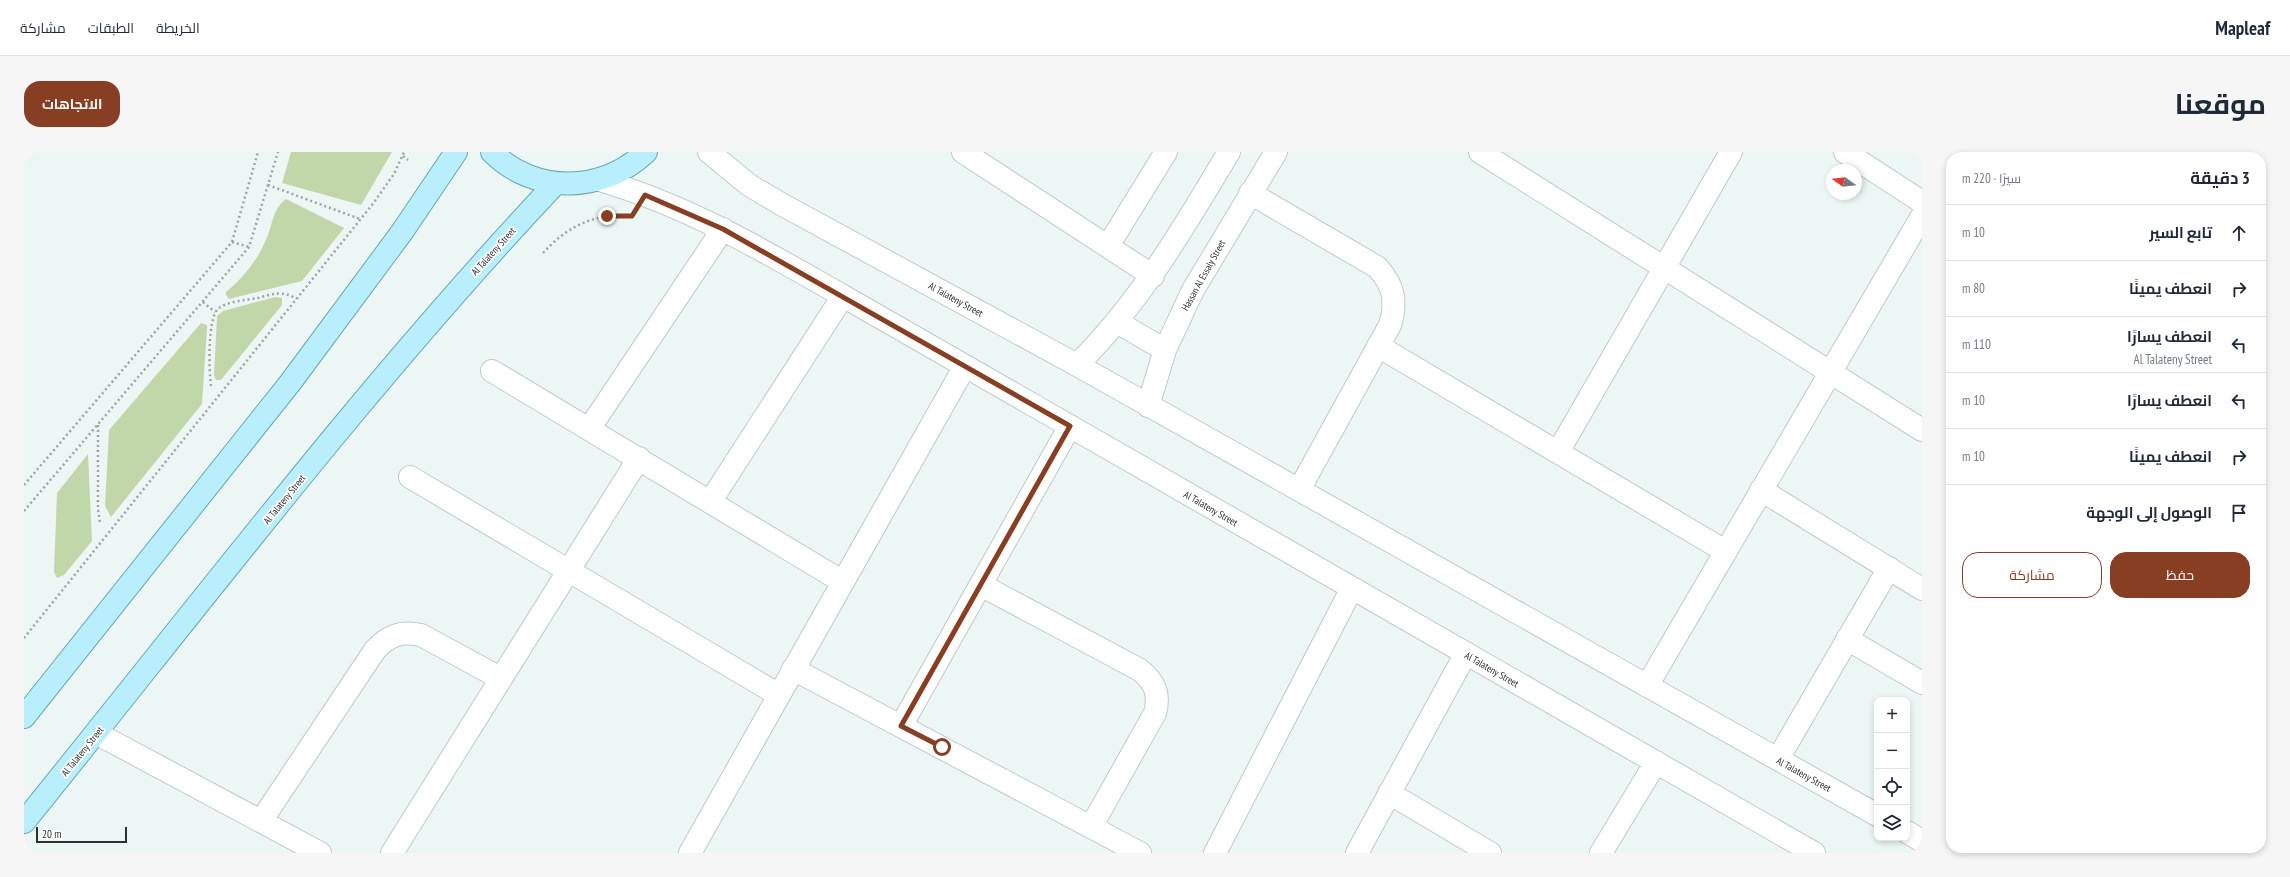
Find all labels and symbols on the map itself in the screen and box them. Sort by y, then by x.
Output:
north arrow [1826,164,1862,200]
route end [598,207,616,225]
street label: Al Talateny Street [468,224,519,278]
street label: Hassan Al Essaly Street [1179,237,1228,313]
street label: Al Talateny Street [926,279,986,320]
street label: Al Talateny Street [260,472,309,527]
street label: Al Talateny Street [1181,488,1240,529]
street label: Al Talateny Street [1462,649,1521,690]
street label: Al Talateny Street [58,724,107,779]
route start [933,738,951,756]
street label: Al Talateny Street [1774,754,1834,795]
scale bar [36,825,127,844]

